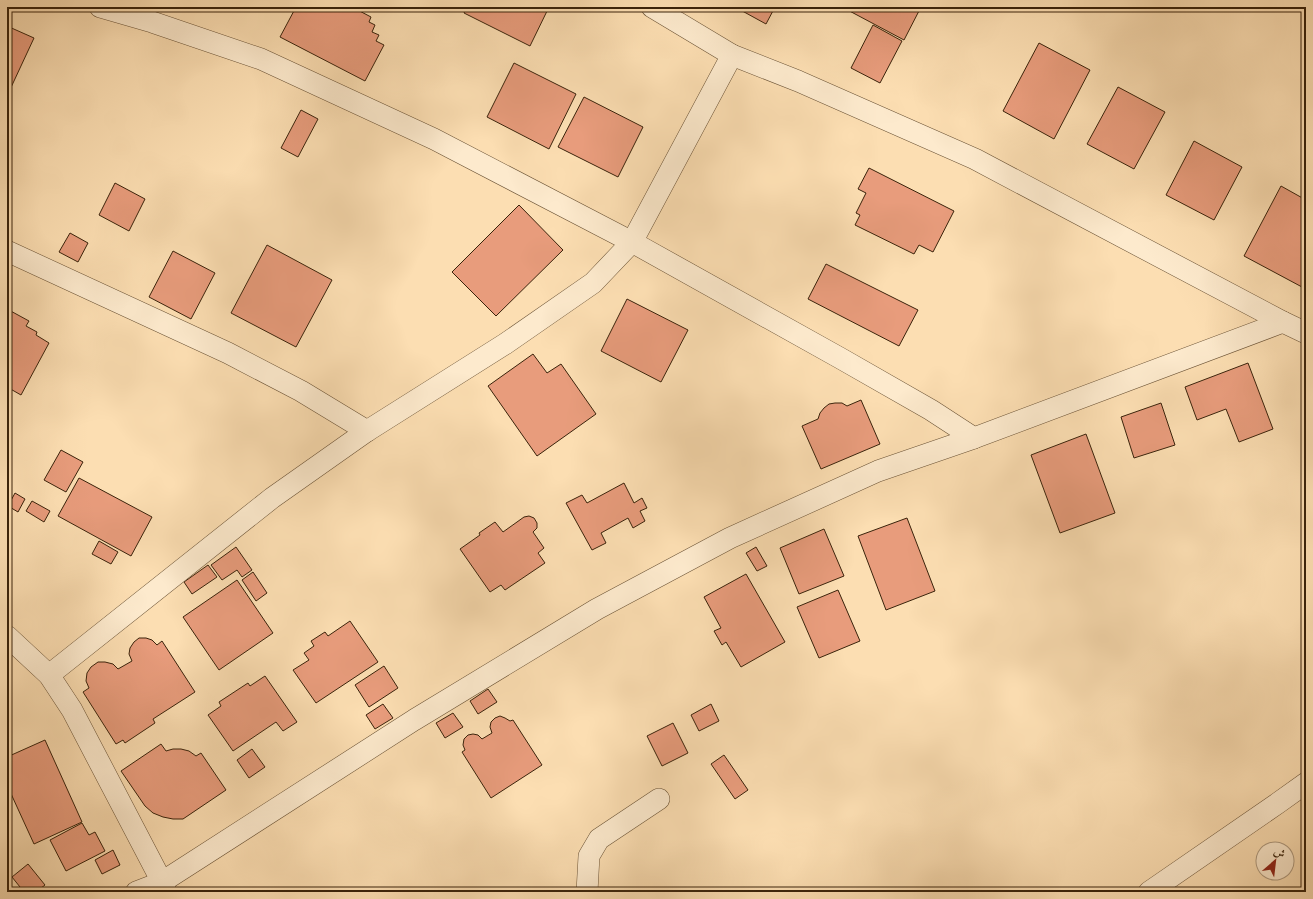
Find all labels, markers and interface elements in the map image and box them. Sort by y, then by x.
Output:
north arrow [1255,841,1295,881]
text: ش [1272,843,1288,861]

